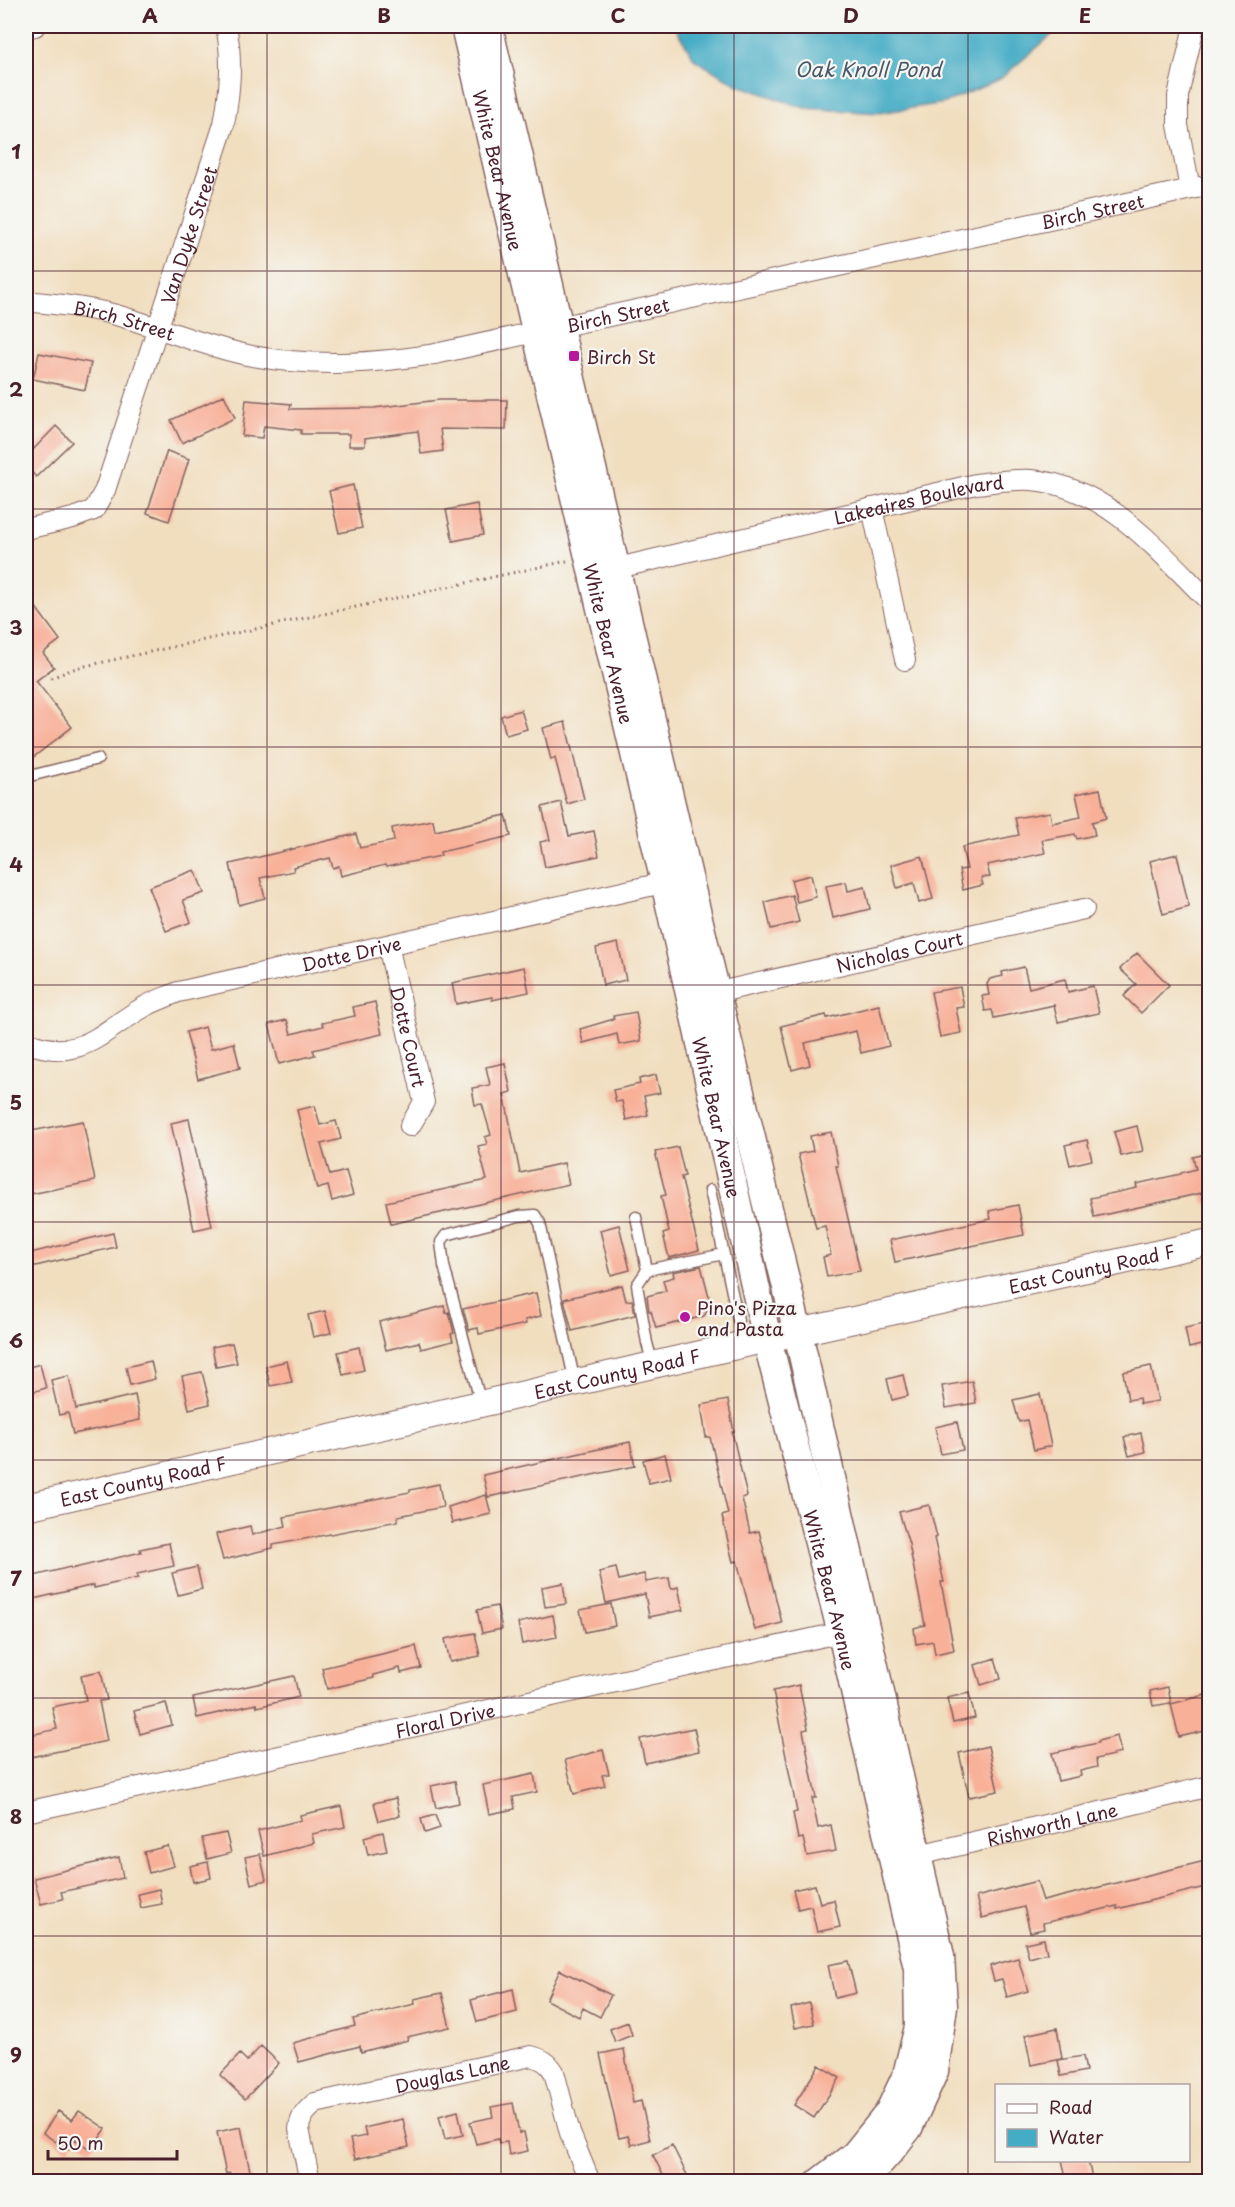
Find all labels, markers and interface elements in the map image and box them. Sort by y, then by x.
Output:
text: A [142,0,158,30]
text: B [377,0,391,30]
text: C [610,0,626,30]
text: D [843,0,859,30]
text: E [1079,0,1091,30]
water label: Oak Knoll Pond [795,54,944,84]
street label: White Bear Avenue [467,87,531,253]
text: 1 [11,136,21,166]
street label: Van Dyke Street [153,162,223,307]
street label: Birch Street [1038,186,1146,235]
street label: Birch Street [563,290,672,339]
street label: Birch Street [71,293,179,347]
place label: Birch St [586,343,656,370]
marker: Birch St [567,349,581,363]
text: 2 [9,374,23,404]
street label: Lakeaires Boulevard [831,467,1005,530]
street label: White Bear Avenue [577,560,641,727]
text: 3 [9,612,23,642]
text: 4 [9,849,23,879]
street label: Nicholas Court [833,924,965,979]
street label: Dotte Drive [299,929,403,977]
street label: Dotte Court [384,984,434,1090]
street label: White Bear Avenue [686,1034,749,1200]
text: 5 [10,1087,22,1117]
street label: East County Road F [1006,1237,1177,1299]
place label: Pino's Pizza and Pasta [697,1294,797,1342]
marker: Pino's Pizza and Pasta [678,1310,692,1324]
text: 6 [9,1325,23,1355]
street label: East County Road F [531,1341,703,1405]
street label: East County Road F [57,1449,229,1512]
street label: White Bear Avenue [798,1507,863,1673]
text: 7 [10,1563,22,1593]
street label: Floral Drive [393,1696,497,1744]
street label: Rishworth Lane [984,1795,1120,1852]
text: 8 [10,1801,22,1831]
text: 9 [10,2039,22,2069]
street label: Douglas Lane [392,2048,512,2099]
legend [995,2084,1190,2162]
text: Road [1049,2093,1093,2120]
scale bar [48,2123,177,2161]
text: Water [1049,2123,1104,2150]
text: 50 m [57,2129,104,2156]

